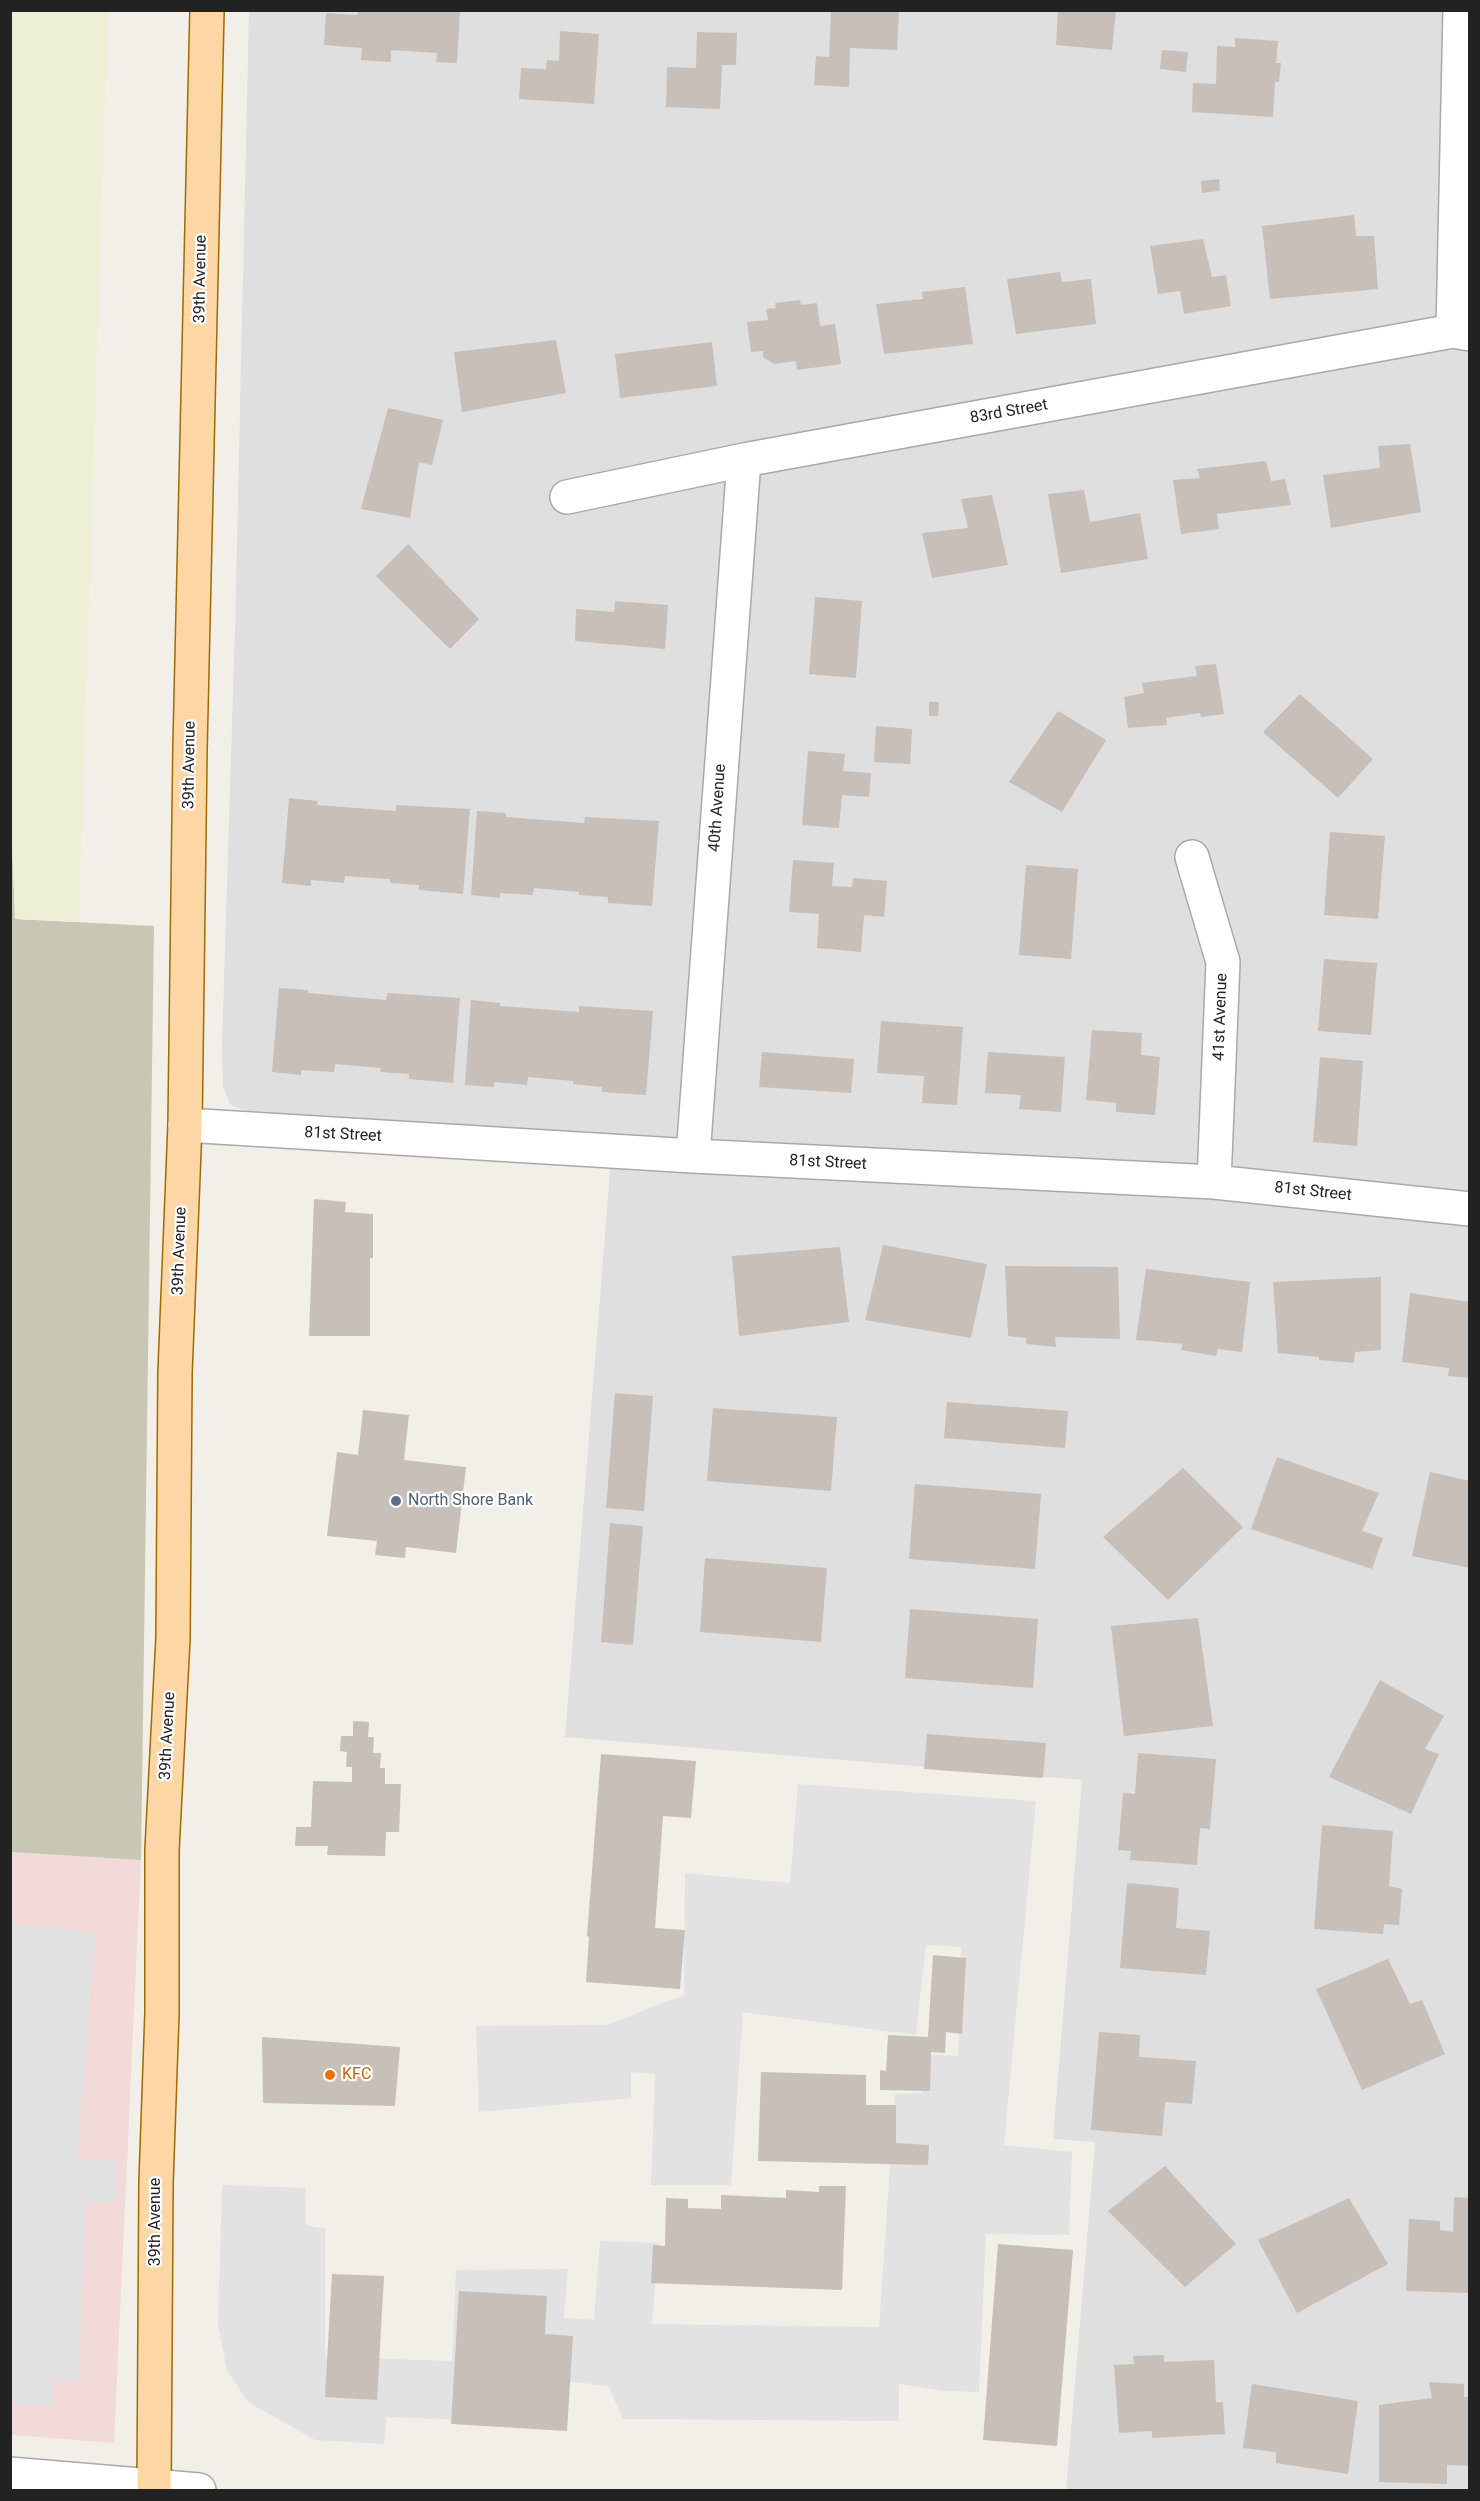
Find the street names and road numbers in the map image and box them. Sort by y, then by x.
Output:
street label: 39th Avenue [191,235,211,323]
street label: 83rd Street [969,396,1049,428]
street label: 39th Avenue [180,721,200,809]
street label: 40th Avenue [705,763,731,853]
street label: 41st Avenue [1210,973,1232,1061]
street label: 81st Street [304,1123,382,1147]
street label: 81st Street [789,1151,867,1175]
street label: 81st Street [1273,1178,1353,1206]
street label: 39th Avenue [169,1207,191,1295]
street label: 39th Avenue [156,1691,180,1781]
street label: 39th Avenue [146,2178,166,2266]

